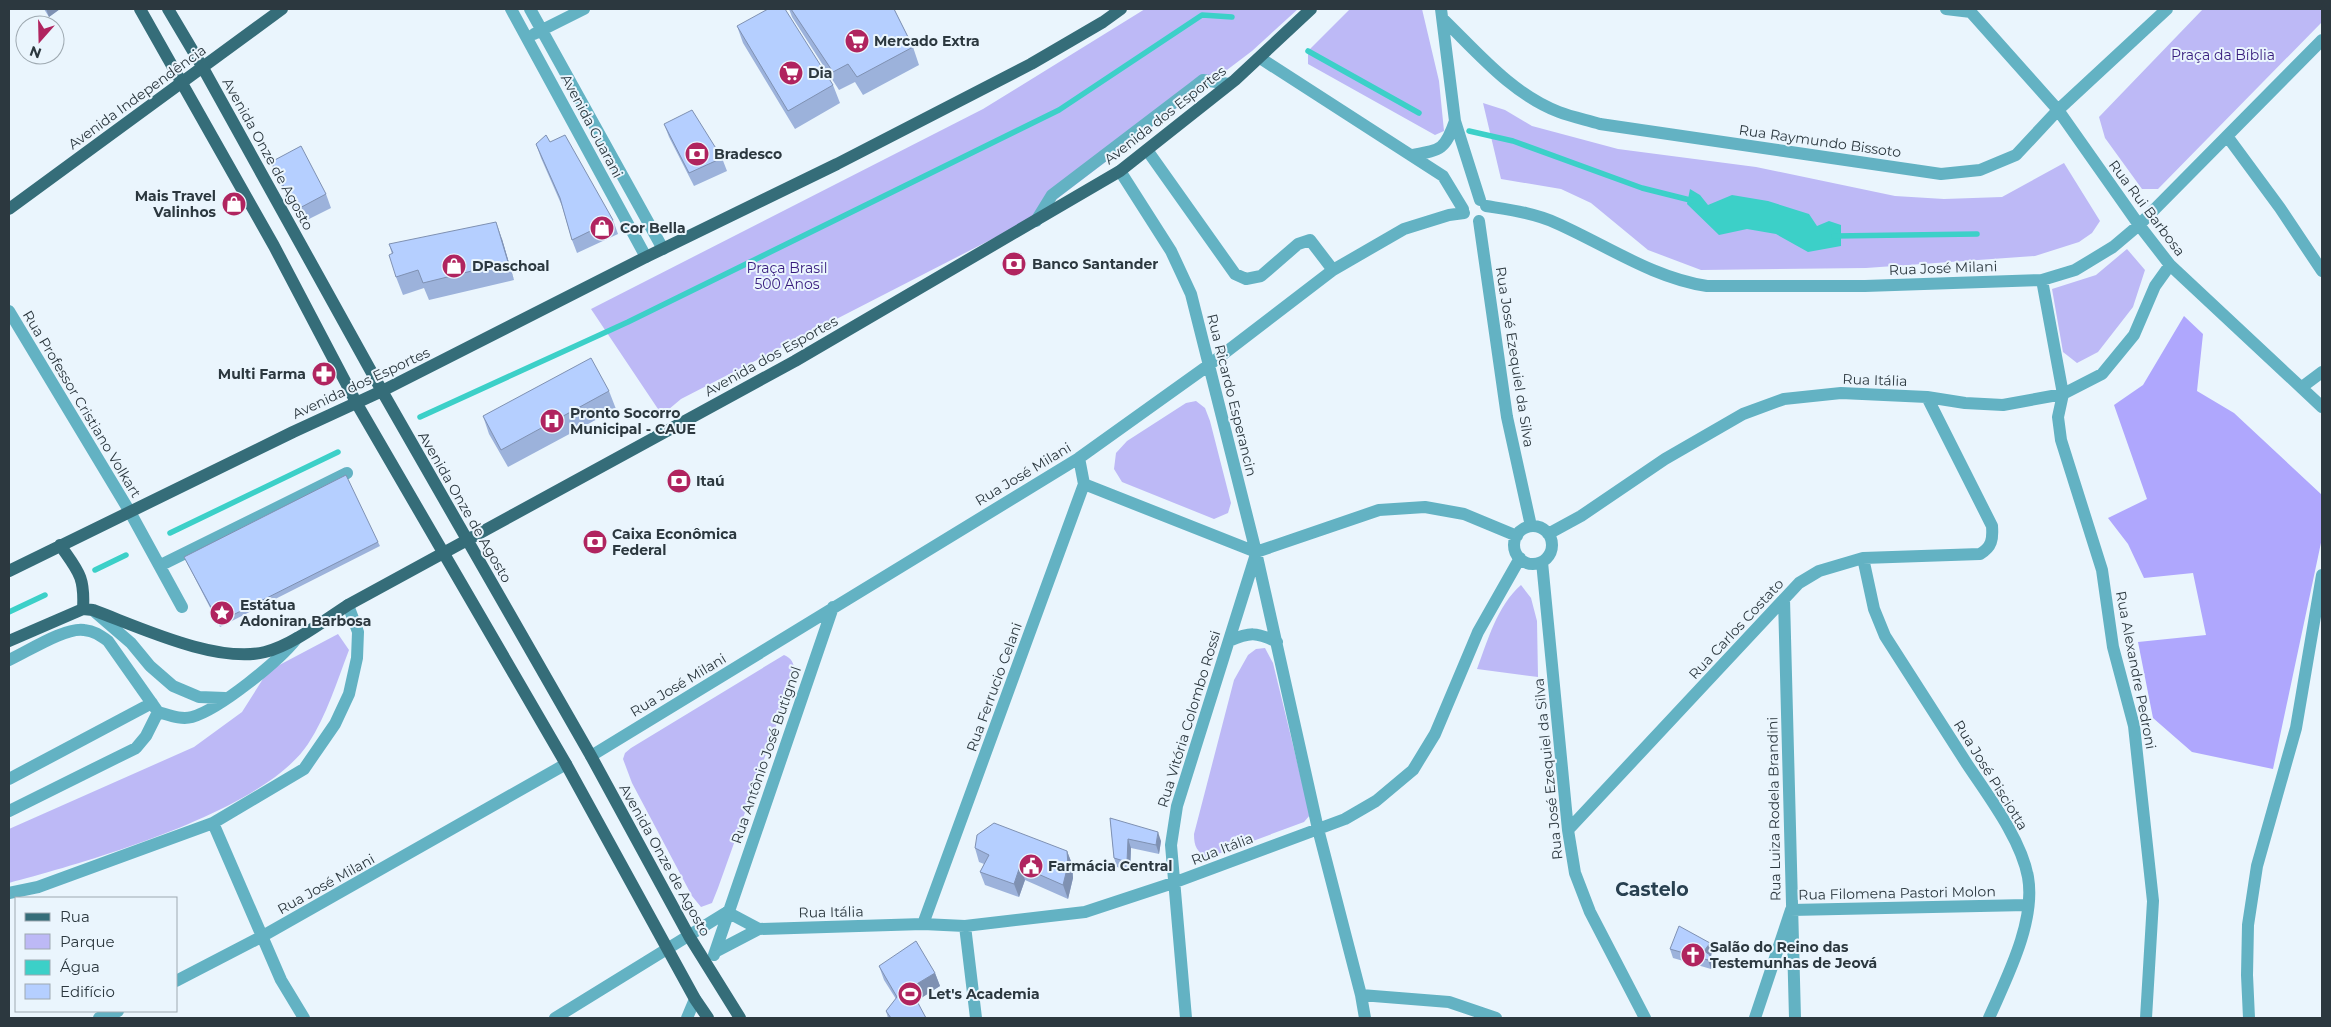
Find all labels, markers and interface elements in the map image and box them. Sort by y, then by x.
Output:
north arrow [15,15,65,65]
supermarket icon: Mercado Extra [844,28,870,54]
place label: Mercado Extra [874,32,980,50]
street label: Avenida Independência [64,41,210,153]
text: N [27,42,44,63]
park label: Praça da Bíblia [2171,46,2275,64]
supermarket icon: Dia [778,60,804,86]
street label: Avenida dos Esportes [1100,62,1230,168]
place label: Dia [808,64,832,82]
street label: Avenida Guarani [557,71,627,181]
street label: Avenida Onze de Agosto [219,75,318,234]
street label: Rua Raymundo Bissoto [1738,121,1903,161]
bank icon: Bradesco [684,141,710,167]
place label: Bradesco [714,145,782,163]
street label: Rua Rui Barbosa [2105,156,2189,260]
place label: Mais Travel Valinhos [135,187,217,221]
shop icon: Mais Travel Valinhos [221,191,247,217]
shop icon: Cor Bella [589,215,615,241]
place label: Cor Bella [620,219,686,237]
bank icon: Banco Santander [1001,251,1027,277]
shop icon: DPaschoal [441,253,467,279]
place label: Banco Santander [1032,255,1158,273]
place label: DPaschoal [472,257,550,275]
street label: Rua José Milani [1888,257,1998,279]
park label: Praça Brasil 500 Anos [746,259,828,293]
street label: Rua José Ezequiel da Silva [1492,265,1538,449]
street label: Rua Professor Cristiano Volkart [19,307,145,501]
street label: Avenida dos Esportes [701,312,841,400]
street label: Rua Ricardo Esperancin [1203,312,1261,478]
street label: Avenida dos Esportes [289,343,433,423]
pharmacy icon: Multi Farma [311,361,337,387]
place label: Multi Farma [218,365,306,383]
street label: Rua Itália [1842,370,1908,390]
place label: Pronto Socorro Municipal - CAUE [570,404,696,438]
hospital icon: Pronto Socorro Municipal - CAUE [539,408,565,434]
street label: Avenida Onze de Agosto [414,428,516,586]
street label: Rua José Milani [972,438,1074,510]
bank icon: Itaú [666,468,692,494]
place label: Itaú [696,472,725,490]
place label: Caixa Econômica Federal [612,525,737,559]
bank icon: Caixa Econômica Federal [582,529,608,555]
street label: Rua Carlos Costato [1685,575,1787,683]
street label: Rua Alexandre Pedroni [2112,589,2160,751]
place label: Estátua Adoniran Barbosa [239,596,371,630]
place icon: Estátua Adoniran Barbosa [209,600,235,626]
street label: Rua Ferrucio Celani [962,620,1026,754]
street label: Rua Vitória Colombo Rossi [1153,628,1225,810]
street label: Rua José Milani [627,649,729,721]
street label: Rua Antônio José Butignol [727,664,805,846]
street label: Rua José Ezequiel da Silva [1530,677,1566,861]
street label: Rua Luiza Rodela Brandini [1763,717,1785,901]
street label: Rua José Pisciotta [1950,717,2032,833]
street label: Avenida Onze de Agosto [616,781,715,940]
street label: Rua Itália [1188,829,1256,869]
street label: Rua José Milani [274,850,378,918]
public building icon: Farmácia Central [1018,853,1044,879]
place label: Farmácia Central [1048,857,1173,875]
district label: Castelo [1615,878,1689,901]
street label: Rua Filomena Pastori Molon [1798,882,1996,904]
legend [15,897,178,1012]
street label: Rua Itália [798,902,864,922]
text: Rua [60,907,90,926]
text: Parque [60,932,115,951]
place label: Salão do Reino das Testemunhas de Jeová [1710,938,1877,972]
church icon: Salão do Reino das Testemunhas de Jeová [1680,942,1706,968]
text: Água [60,957,100,976]
sports icon: Let's Academia [897,981,923,1007]
text: Edifício [60,982,115,1001]
place label: Let's Academia [928,985,1040,1003]

